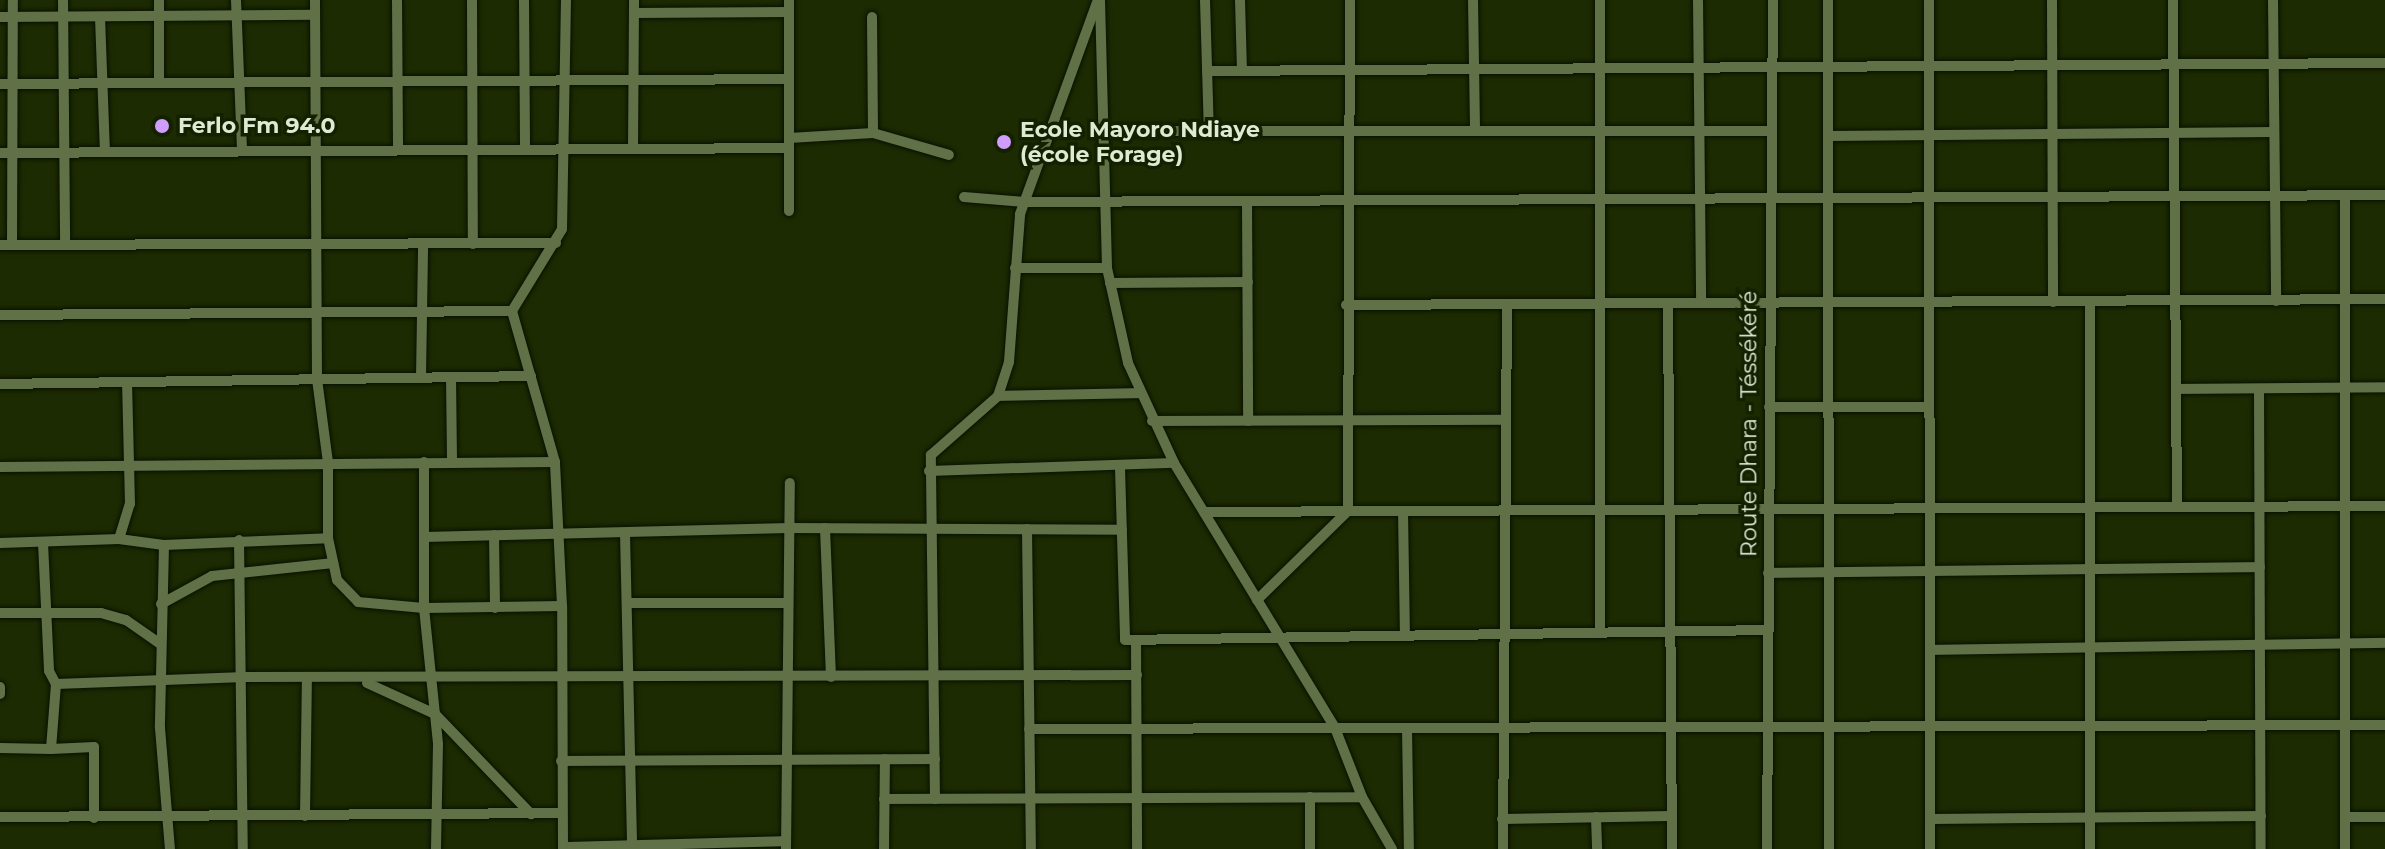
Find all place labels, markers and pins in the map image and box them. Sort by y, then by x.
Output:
place label: Ferlo Fm 94.0 [178,113,335,139]
place label: Ecole Mayoro Ndiaye (école Forage) [1020,116,1260,168]
marker: Ferlo Fm 94.0 [153,117,171,135]
marker: Ecole Mayoro Ndiaye (école Forage) [995,133,1013,151]

